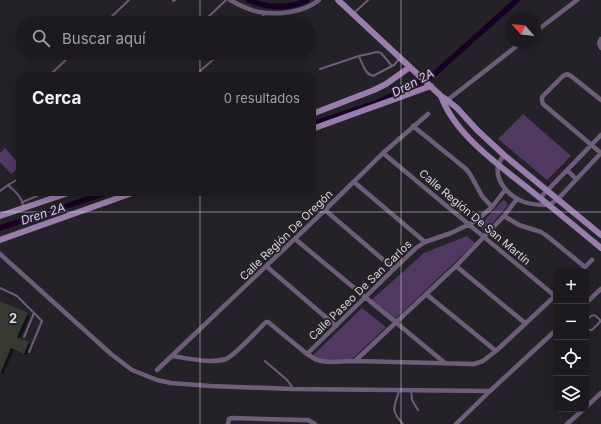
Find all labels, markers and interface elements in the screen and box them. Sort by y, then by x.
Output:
north arrow [505,12,541,48]
search box [16,16,316,60]
icon: search [30,27,52,49]
text: Buscar aquí [62,29,146,48]
water label: Dren 2A [389,65,437,100]
text: Cerca [32,88,81,108]
text: 0 resultados [224,90,300,106]
street label: Calle Región De San Martín [416,166,534,268]
street label: Calle Región De Oregón [237,187,335,283]
water label: Dren 2A [19,199,67,228]
street label: Calle Paseo De San Carlos [305,237,415,343]
map controls [553,268,589,412]
button: + [553,268,589,304]
button: − [553,304,589,340]
text: 2 [9,310,17,326]
button: locate [553,340,589,376]
button: layers [553,376,589,412]

